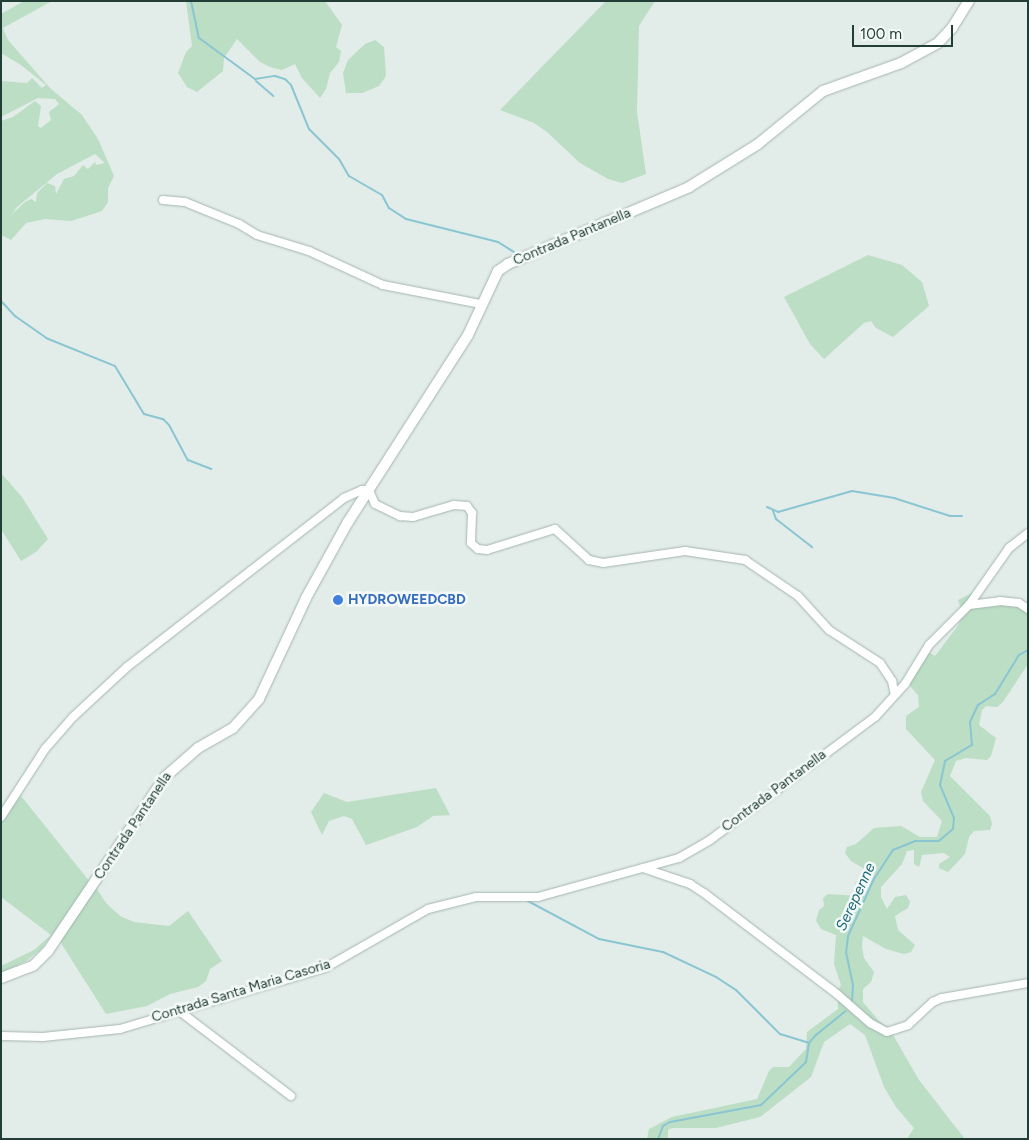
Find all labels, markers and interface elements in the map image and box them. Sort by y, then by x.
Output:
scale bar [854,15,955,47]
text: 100 m [860,25,902,43]
street label: Contrada Pantanella [511,205,633,269]
place label: HYDROWEEDCBD [348,592,466,608]
marker: HYDROWEEDCBD [332,594,344,606]
street label: Contrada Pantanella [719,746,829,836]
street label: Contrada Pantanella [91,769,175,883]
water label: Serepenne [832,860,880,934]
street label: Contrada Santa Maria Casoria [150,956,332,1026]

